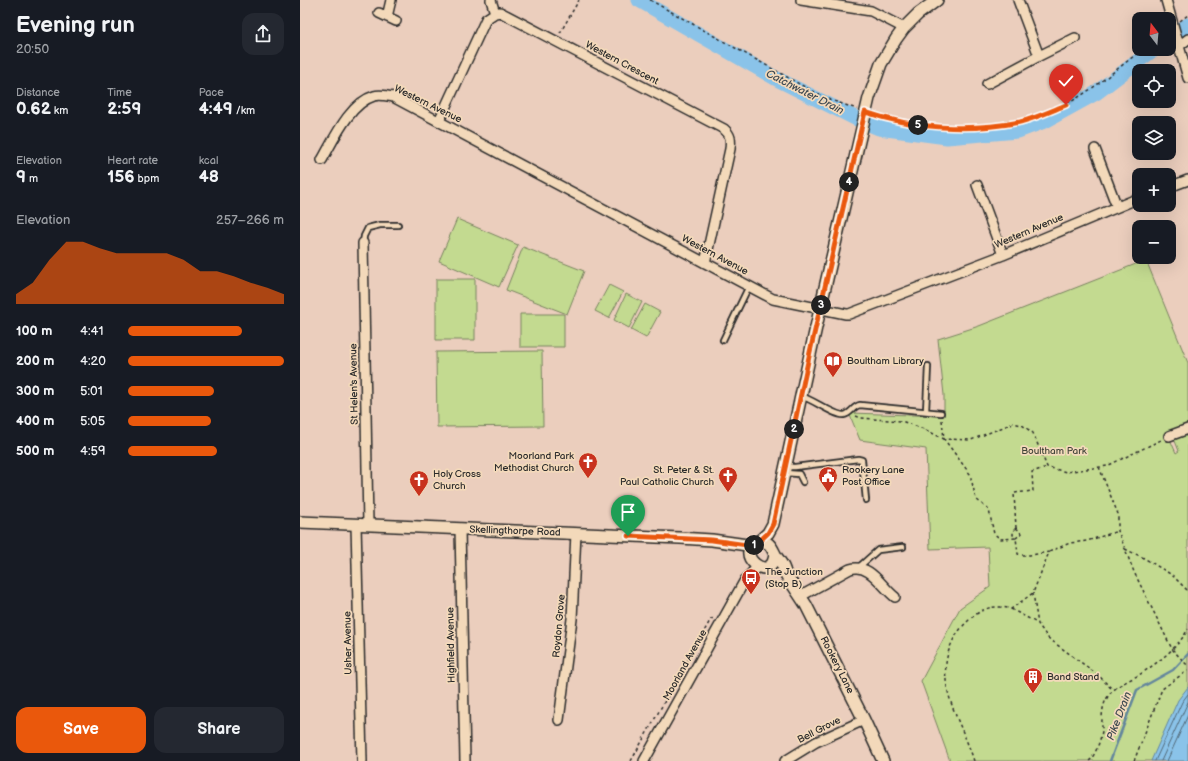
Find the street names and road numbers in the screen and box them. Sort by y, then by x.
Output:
street label: Western Crescent [583,39,661,87]
street label: Western Avenue [392,82,464,126]
street label: Western Avenue [993,211,1065,251]
street label: Western Avenue [680,232,750,278]
street label: St Helen's Avenue [347,343,361,425]
street label: Skellingthorpe Road [469,523,561,539]
street label: Roydon Grove [550,594,568,658]
street label: Highfield Avenue [444,607,458,683]
street label: Usher Avenue [341,611,355,675]
street label: Moorland Avenue [661,627,709,702]
street label: Rookery Lane [817,634,857,696]
street label: Bell Grove [795,714,843,746]

